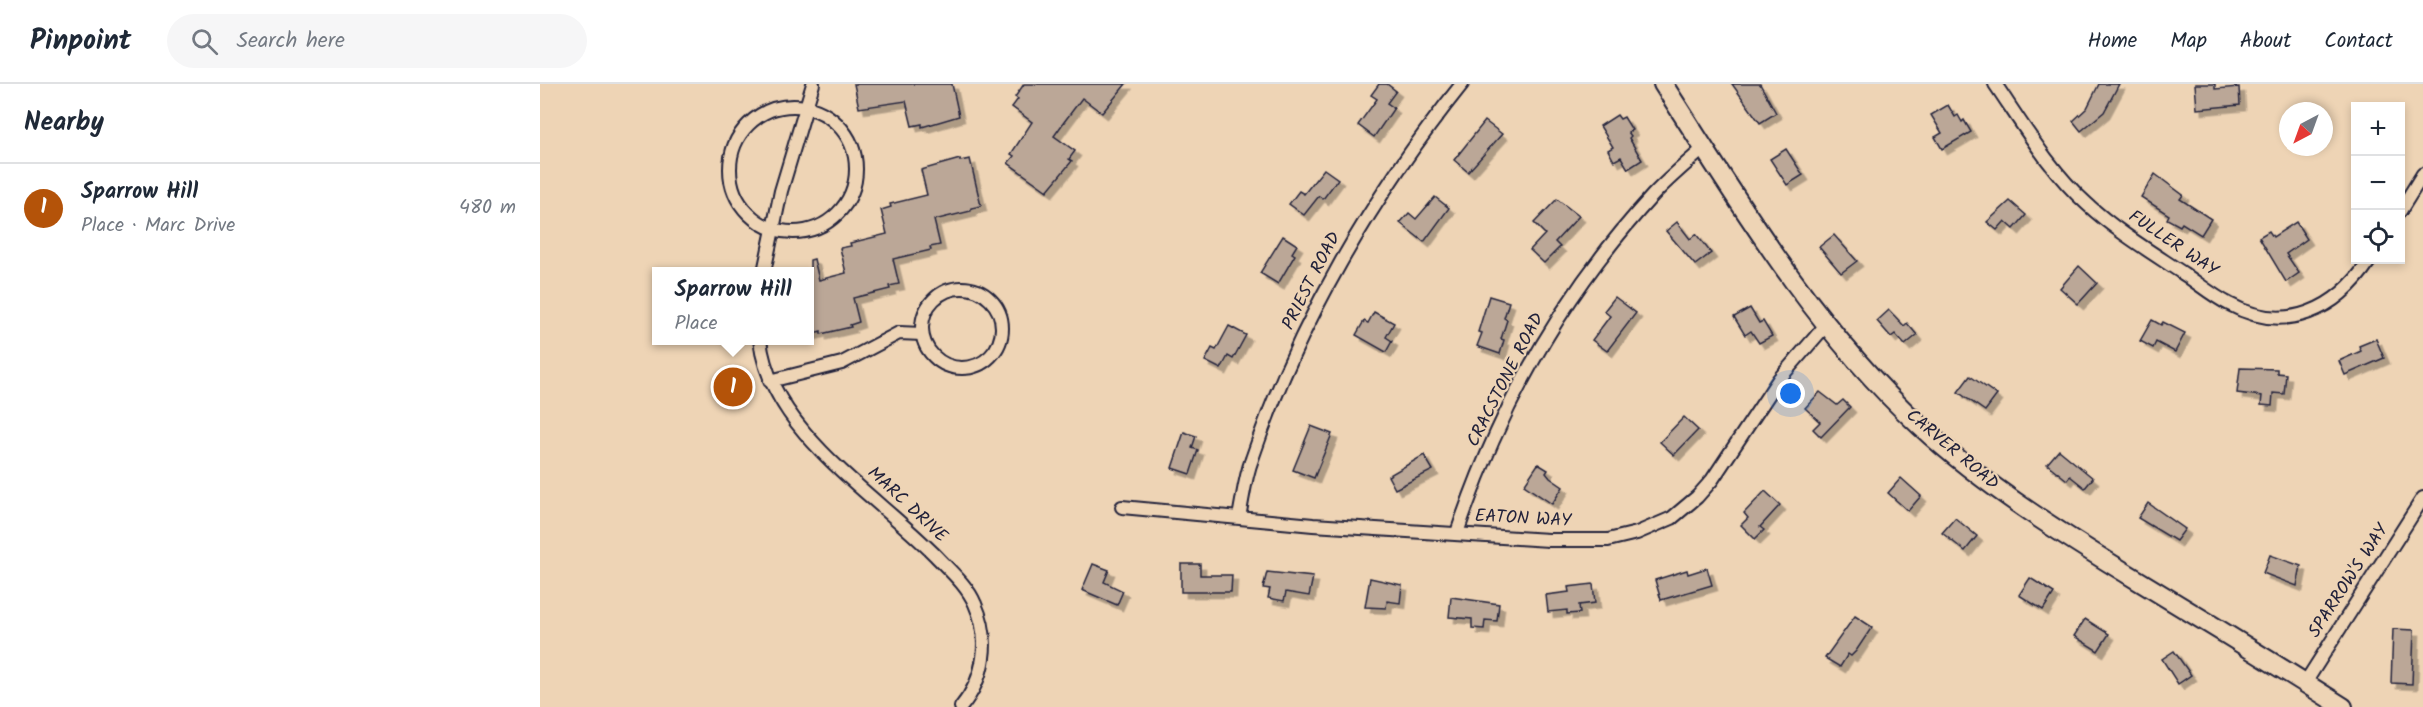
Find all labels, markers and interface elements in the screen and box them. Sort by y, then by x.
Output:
search box [167,14,587,68]
text: Pinpoint [30,19,131,64]
text: Search here [236,24,345,59]
icon: search [188,25,221,58]
text: Home [2088,25,2137,58]
text: Map [2170,25,2207,58]
text: About [2240,25,2291,58]
text: Contact [2324,25,2393,58]
text: Nearby [24,102,104,144]
north arrow [2279,102,2333,156]
map controls [2351,102,2405,264]
button: + [2351,102,2405,156]
button: − [2351,156,2405,210]
text: Sparrow Hill [81,175,198,210]
text: 1 [40,192,47,224]
text: 480 m [459,192,516,224]
street label: FULLER WAY [2122,203,2225,285]
text: Place · Marc Drive [81,210,235,242]
button: locate [2351,210,2405,264]
street label: PRIEST ROAD [1275,226,1349,335]
popup [652,267,814,345]
text: Sparrow Hill [675,273,792,308]
street label: CRACSTONE ROAD [1460,307,1553,452]
text: Place [675,308,718,340]
pin: 1 [714,364,752,410]
your location [1776,379,1805,408]
street label: CARVER ROAD [1899,402,2005,498]
street label: MARC DRIVE [860,460,954,551]
street label: EATON WAY [1474,502,1573,536]
street label: SPARROW'S WAY [2301,518,2397,644]

